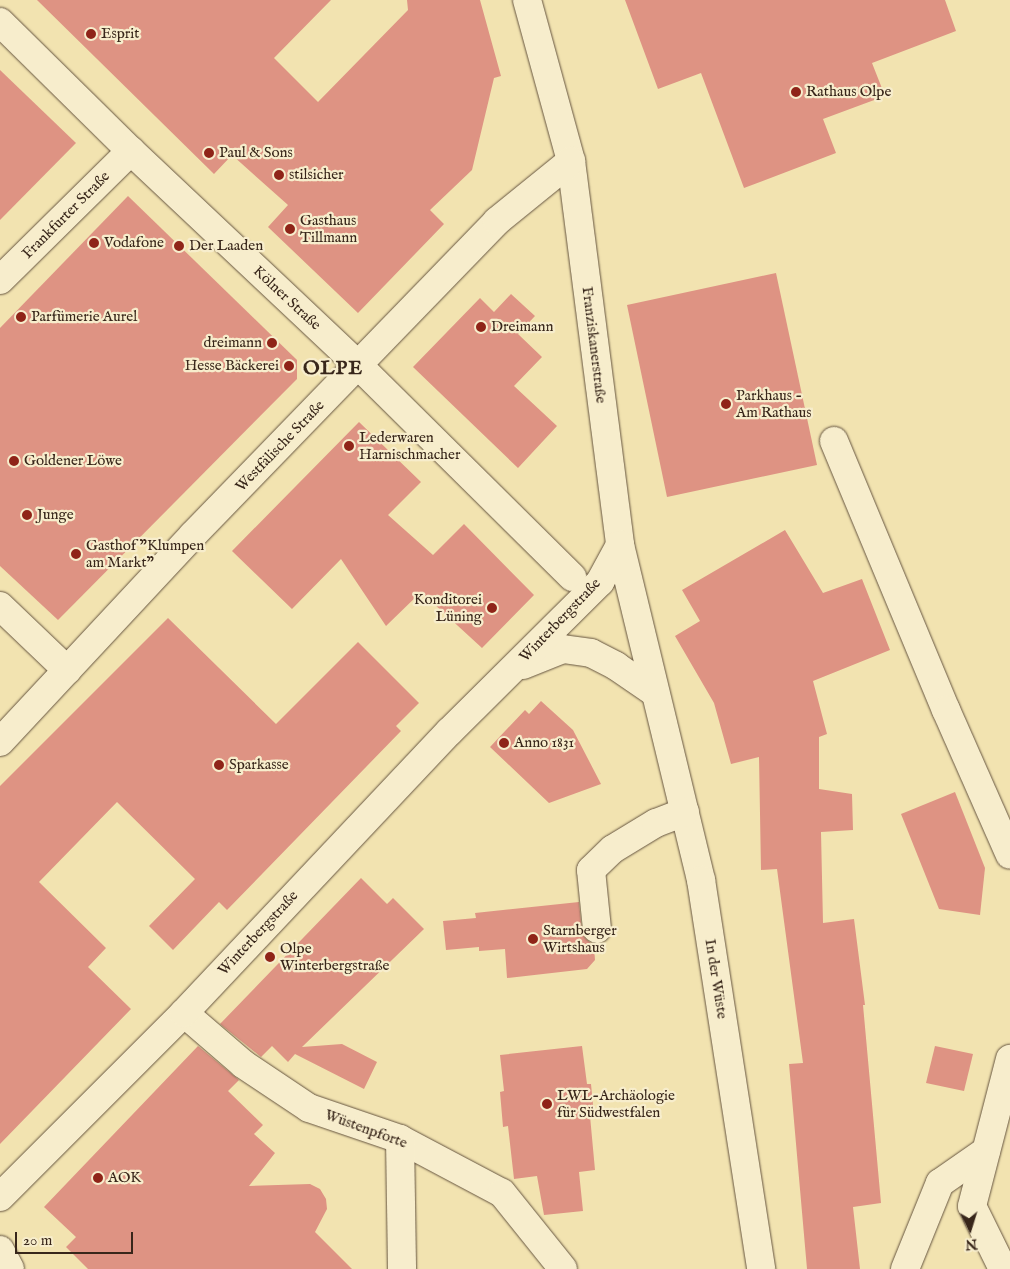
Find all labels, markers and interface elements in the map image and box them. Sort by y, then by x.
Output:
place label: Esprit [101,25,139,43]
marker: Esprit [85,28,97,40]
place label: Rathaus Olpe [806,83,891,101]
marker: Rathaus Olpe [790,86,802,98]
place label: Paul & Sons [219,144,293,162]
marker: Paul & Sons [203,147,215,159]
place label: stilsicher [289,166,344,184]
street label: Frankfurter Straße [19,168,113,262]
marker: stilsicher [273,169,285,181]
place label: Gasthaus Tillmann [300,211,357,246]
marker: Gasthaus Tillmann [284,223,296,235]
place label: Vodafone [104,234,164,252]
marker: Vodafone [88,237,100,249]
place label: Der Laaden [189,237,263,255]
marker: Der Laaden [173,240,185,252]
street label: Kölner Straße [249,262,325,334]
street label: Franziskanerstraße [578,286,610,404]
place label: Parfümerie Aurel [31,308,137,326]
marker: Parfümerie Aurel [15,311,27,323]
place label: Dreimann [491,318,553,336]
marker: Dreimann [475,321,487,333]
place label: dreimann [204,334,262,352]
marker: dreimann [266,337,278,349]
district label: OLPE [303,356,363,380]
place label: Hesse Bäckerei [185,357,279,375]
marker: Hesse Bäckerei [283,360,295,372]
place label: Parkhaus - Am Rathaus [736,386,811,421]
street label: Westfälische Straße [232,397,328,495]
marker: Parkhaus - Am Rathaus [720,398,732,410]
place label: Lederwaren Harnischmacher [359,428,460,463]
marker: Lederwaren Harnischmacher [343,440,355,452]
place label: Goldener Löwe [24,452,122,470]
marker: Goldener Löwe [8,455,20,467]
place label: Junge [37,506,74,524]
marker: Junge [21,509,33,521]
place label: Gasthof "Klumpen am Markt" [86,536,204,571]
marker: Gasthof "Klumpen am Markt" [70,548,82,560]
street label: Winterbergstraße [516,574,604,666]
place label: Konditorei Lüning [414,590,482,625]
marker: Konditorei Lüning [486,602,498,614]
place label: Anno 1831 [514,734,574,752]
marker: Anno 1831 [498,737,510,749]
place label: Sparkasse [229,756,289,774]
marker: Sparkasse [213,759,225,771]
street label: Winterbergstraße [214,887,302,979]
place label: Starnberger Wirtshaus [543,921,617,956]
marker: Starnberger Wirtshaus [527,933,539,945]
street label: In der Wüste [701,938,731,1020]
place label: Olpe Winterbergstraße [280,939,389,974]
marker: Olpe Winterbergstraße [264,951,276,963]
place label: LWL-Archäologie für Südwestfalen [557,1086,675,1121]
marker: LWL-Archäologie für Südwestfalen [541,1098,553,1110]
street label: Wüstenpforte [322,1106,410,1152]
place label: AOK [108,1169,141,1187]
marker: AOK [92,1172,104,1184]
north arrow [945,1204,995,1254]
scale bar [18,1222,135,1254]
text: 20 m [23,1231,52,1250]
text: N [964,1234,978,1253]

